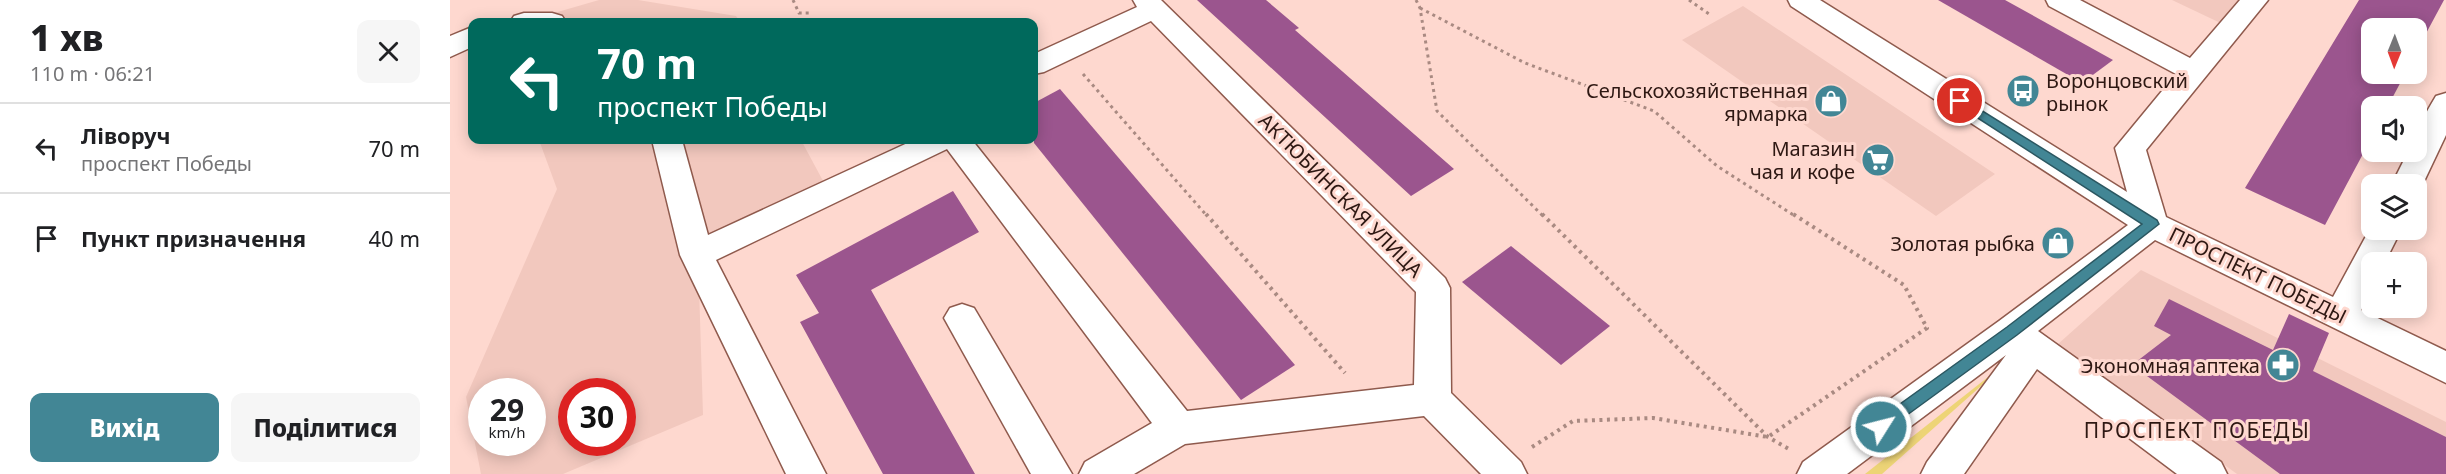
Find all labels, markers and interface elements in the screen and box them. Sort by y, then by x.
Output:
text: 1 хв [30,13,103,62]
north arrow [2361,18,2427,84]
map controls [2361,18,2427,318]
button: close [357,20,420,83]
text: 70 m [597,34,697,91]
icon: left [498,42,576,120]
text: 110 m · 06:21 [30,60,155,87]
place label: Воронцовский рынок [2046,67,2188,117]
bus stop icon: Воронцовский рынок [2005,73,2041,109]
pin [1934,75,1985,126]
place label: Сельскохозяйственная ярмарка [1586,77,1808,127]
shop icon: Сельскохозяйственная ярмарка [1813,83,1849,119]
icon: arrive [1943,84,1976,117]
text: проспект Победы [597,88,828,125]
button: sound [2361,96,2427,162]
street label: АКТЮБИНСКАЯ УЛИЦА [1253,107,1429,283]
text: Ліворуч [81,120,171,150]
icon: left [30,132,63,165]
text: 70 m [369,133,420,163]
place label: Магазин чая и кофе [1750,135,1855,185]
supermarket icon: Магазин чая и кофе [1860,142,1896,178]
text: проспект Победы [81,150,252,177]
button: layers [2361,174,2427,240]
street label: ПРОСПЕКТ ПОБЕДЫ [2165,220,2351,330]
icon: arrive [30,222,63,255]
text: Пункт призначення [81,223,306,253]
text: 40 m [369,223,420,253]
shop icon: Золотая рыбка [2040,225,2076,261]
place label: Золотая рыбка [1890,230,2035,257]
button: + [2361,252,2427,318]
pharmacy icon: Экономная аптека [2265,347,2301,383]
place label: Экономная аптека [2081,352,2260,379]
speed limit sign: 30 [558,378,636,456]
text: 29 [490,389,524,430]
button: Вихід [30,393,219,462]
button: Поділитися [231,393,420,462]
position arrow [1849,395,1913,459]
district label: ПРОСПЕКТ ПОБЕДЫ [2084,416,2310,444]
text: km/h [489,422,525,442]

